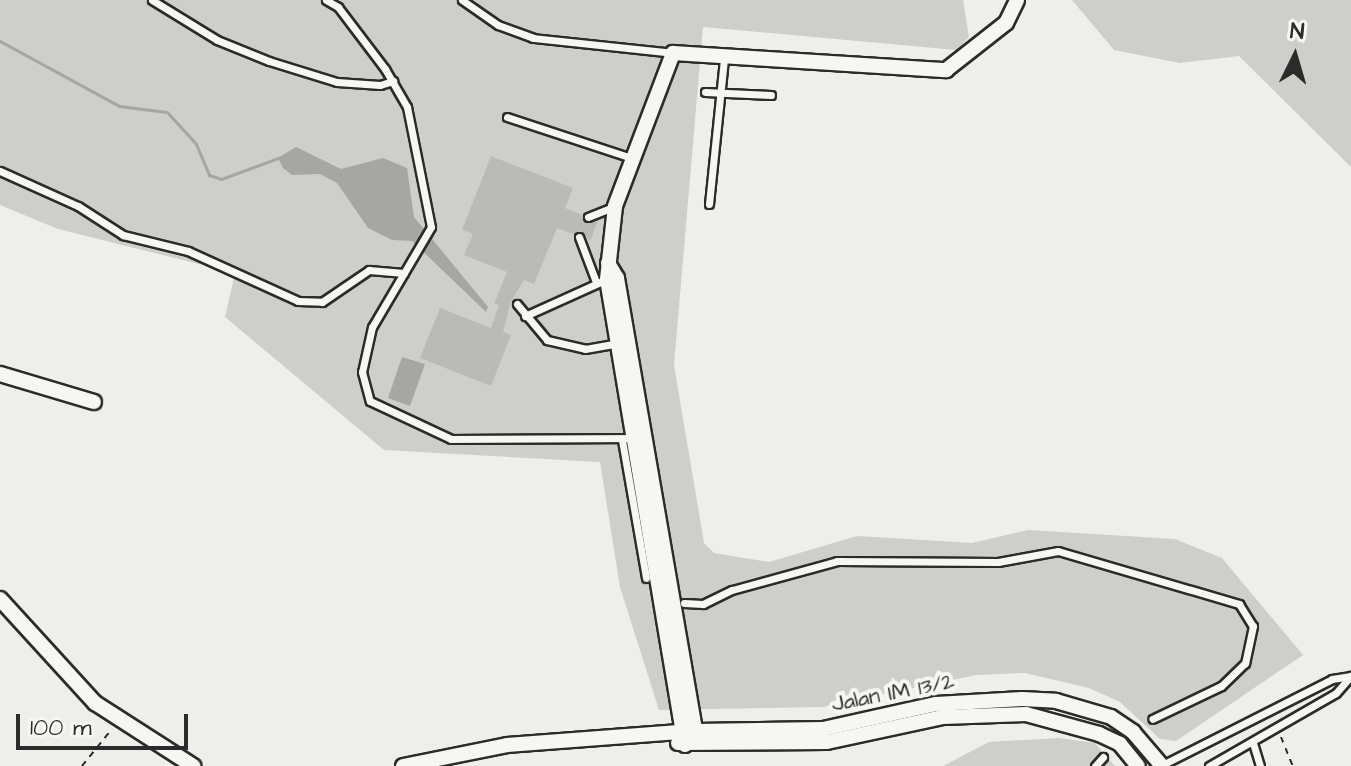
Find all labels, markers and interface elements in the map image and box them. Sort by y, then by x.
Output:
north arrow [1255,16,1335,96]
text: N [1289,16,1305,48]
street label: Jalan IM 13/2 [830,668,956,718]
scale bar [20,698,192,748]
text: 100 m [30,711,92,745]

